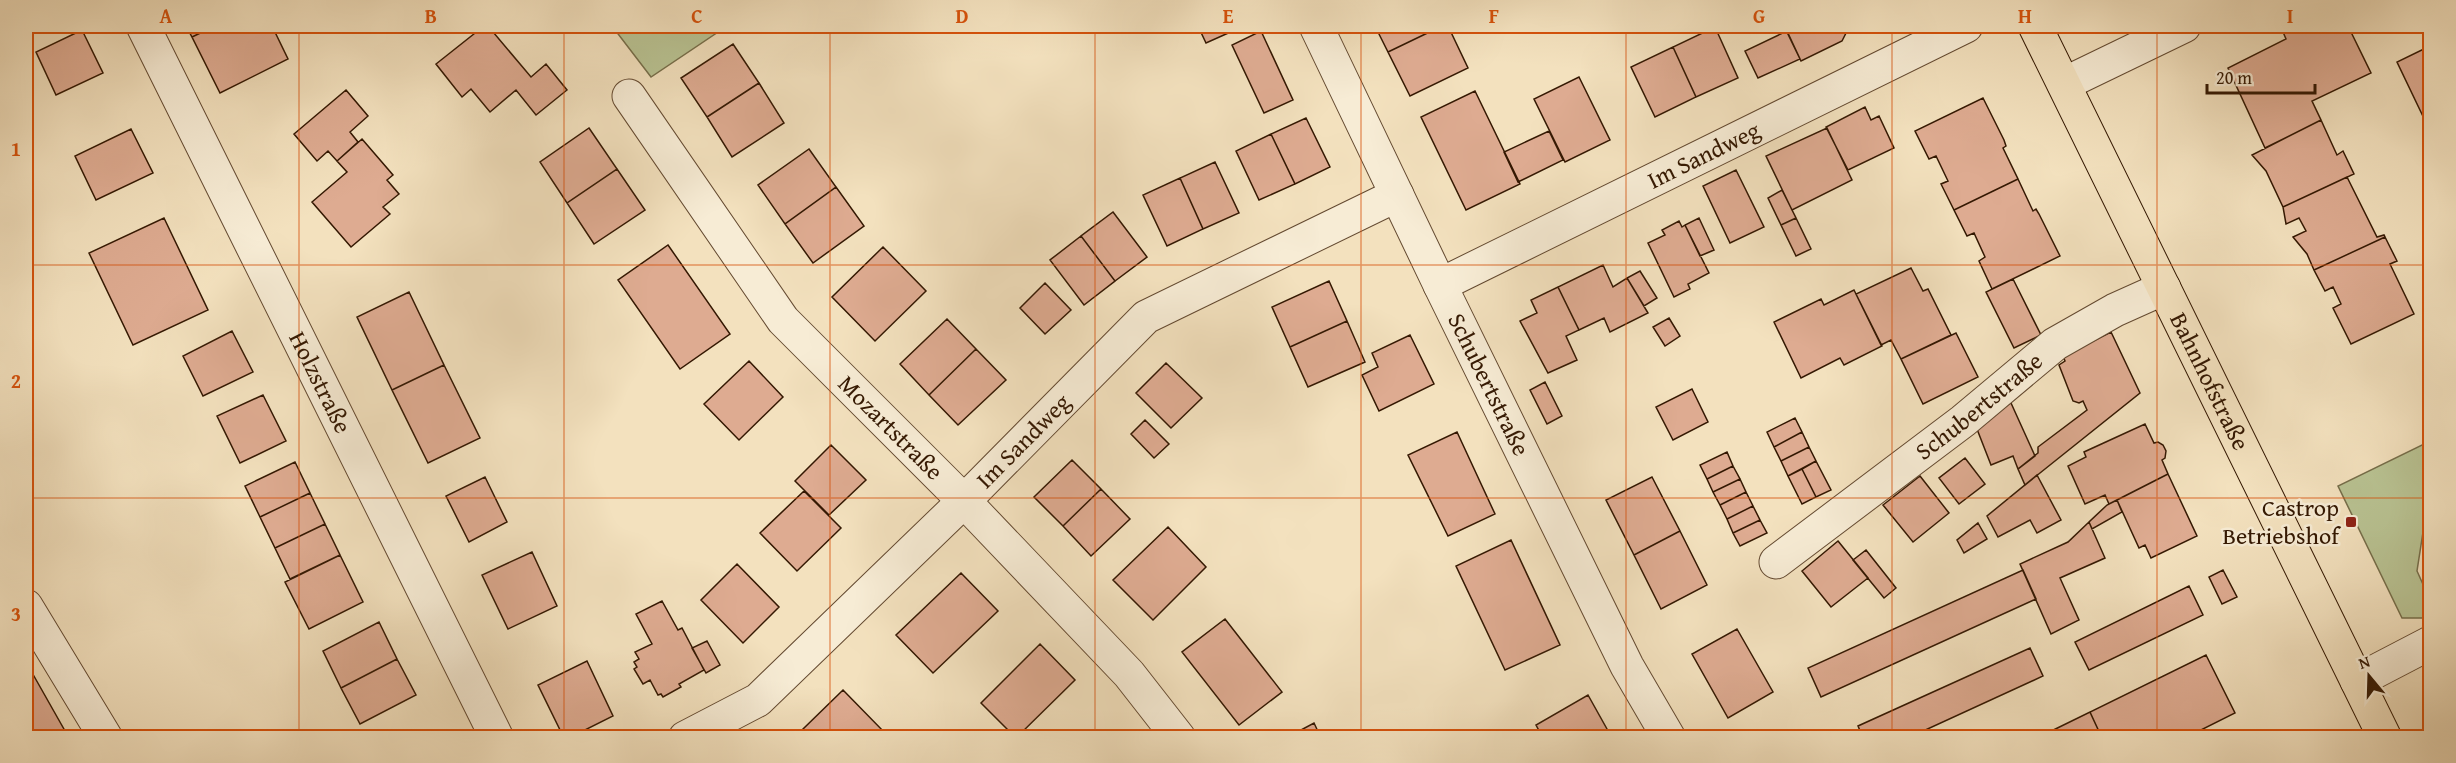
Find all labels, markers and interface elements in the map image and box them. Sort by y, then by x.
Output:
text: A [160,1,173,30]
text: B [425,1,437,30]
text: C [691,1,703,30]
text: D [955,1,969,30]
text: E [1223,1,1234,30]
text: F [1489,1,1499,30]
text: G [1753,1,1765,30]
text: H [2018,1,2032,30]
text: I [2287,1,2293,30]
scale bar [2207,57,2315,95]
text: 20 m [2216,64,2252,91]
street label: Im Sandweg [1641,112,1766,197]
text: 1 [11,134,21,163]
street label: Bahnhofstraße [2161,306,2259,456]
street label: Schubertstraße [1439,307,1539,462]
street label: Holzstraße [281,325,361,439]
street label: Schubertstraße [1908,343,2050,468]
text: 2 [11,366,21,395]
street label: Mozartstraße [830,367,952,488]
street label: Im Sandweg [968,385,1078,496]
place label: Castrop Betriebshof [2222,490,2341,553]
marker: Castrop Betriebshof [2344,515,2358,529]
text: 3 [11,599,21,628]
north arrow [2339,646,2399,706]
text: N [2355,649,2373,675]

